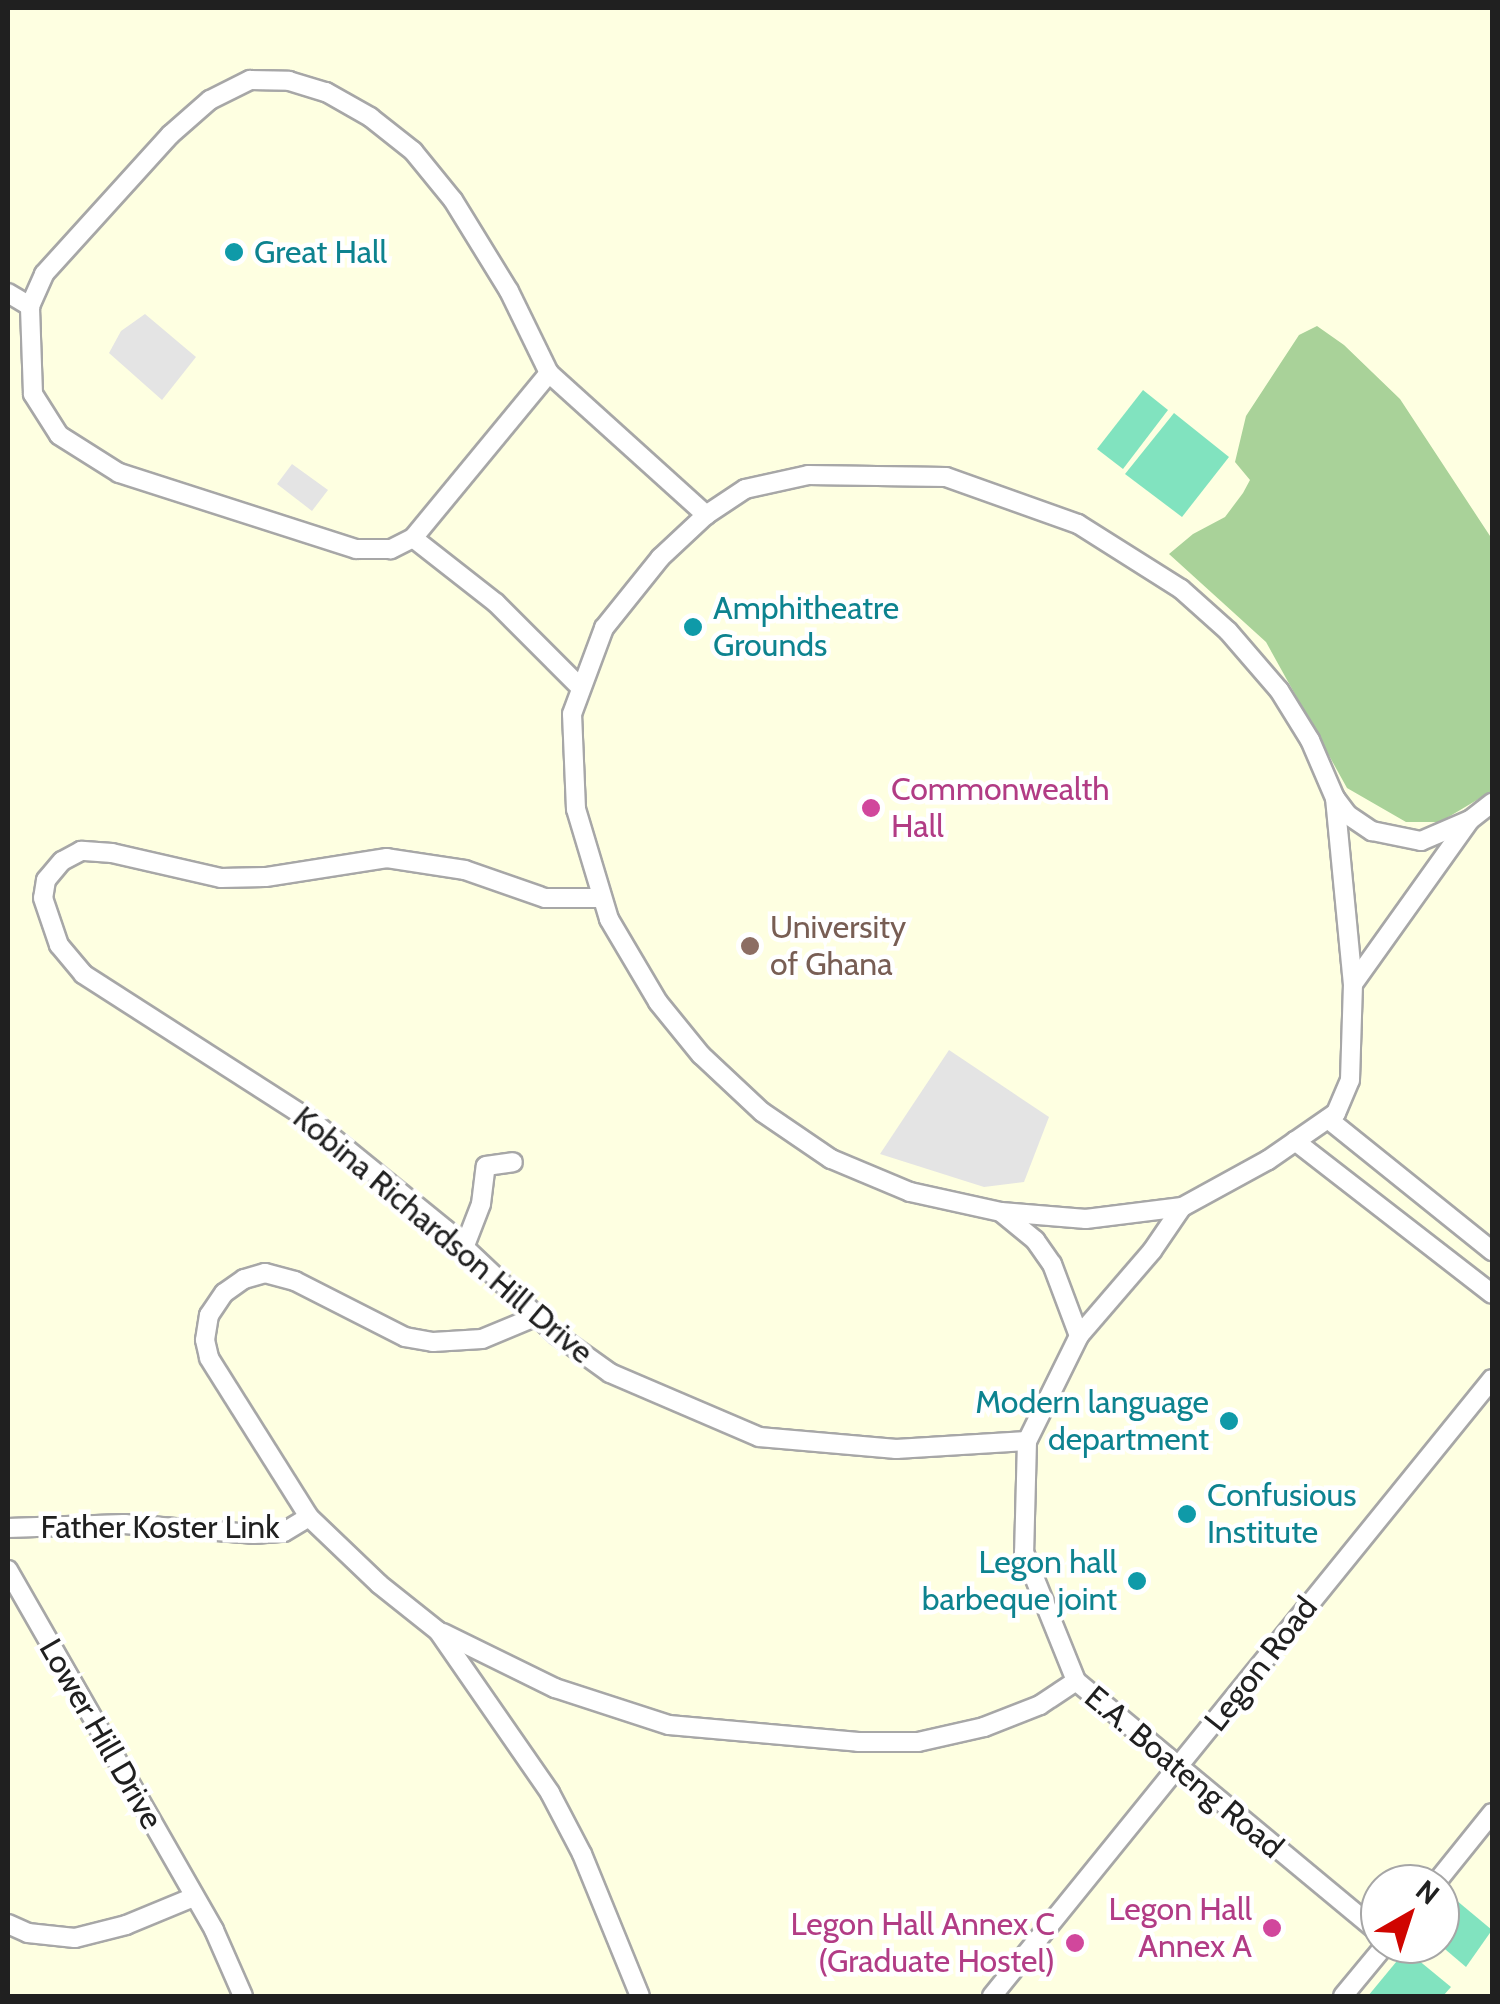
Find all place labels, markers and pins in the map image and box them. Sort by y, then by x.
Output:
place label: Great Hall [254,233,387,271]
marker: Great Hall [223,241,245,263]
place label: Amphitheatre Grounds [713,590,899,665]
marker: Amphitheatre Grounds [682,616,704,638]
place label: Commonwealth Hall [891,771,1110,846]
marker: Commonwealth Hall [860,797,882,819]
place label: University of Ghana [770,909,906,984]
marker: University of Ghana [739,935,761,957]
place label: Modern language department [975,1384,1209,1459]
marker: Modern language department [1218,1410,1240,1432]
place label: Confusious Institute [1207,1477,1357,1552]
marker: Confusious Institute [1176,1503,1198,1525]
place label: Legon hall barbeque joint [922,1544,1117,1619]
marker: Legon hall barbeque joint [1126,1570,1148,1592]
place label: Legon Hall Annex A [1109,1891,1252,1966]
place label: Legon Hall Annex C (Graduate Hostel) [791,1906,1055,1981]
marker: Legon Hall Annex A [1261,1917,1283,1939]
marker: Legon Hall Annex C (Graduate Hostel) [1064,1932,1086,1954]

